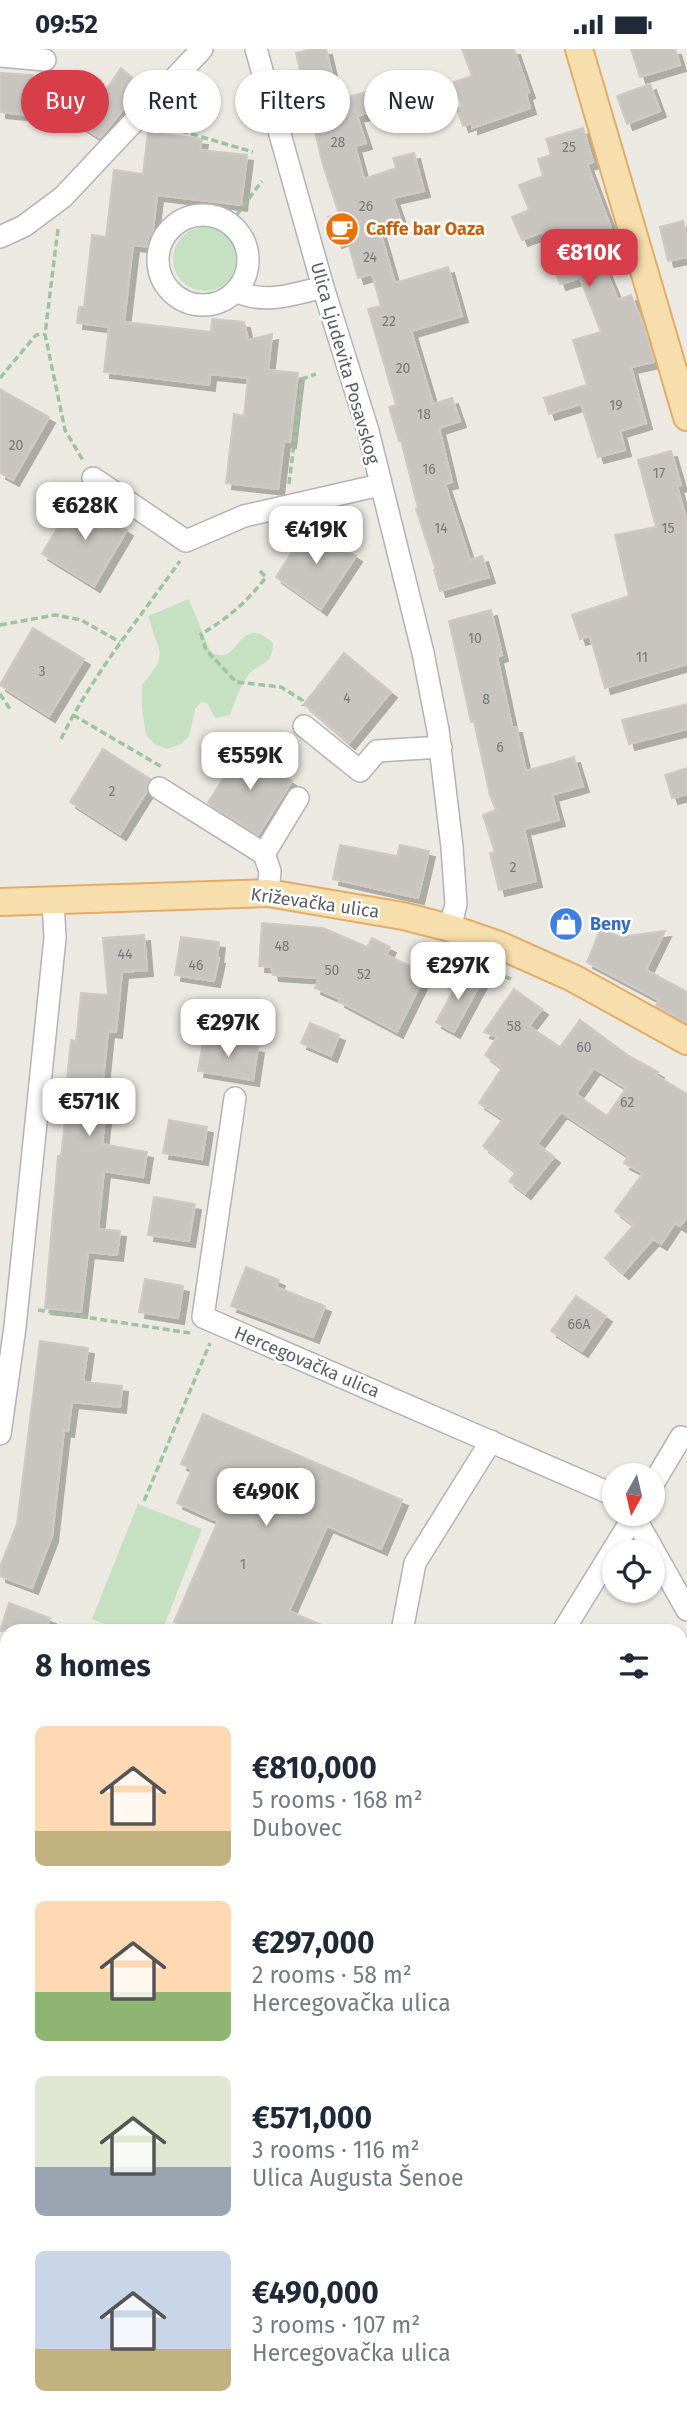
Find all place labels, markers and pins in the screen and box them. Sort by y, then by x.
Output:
cafe icon: Caffe bar Oaza [323,210,361,248]
place label: Caffe bar Oaza [366,218,485,240]
pin: €810K [540,229,638,289]
pin: €628K [36,483,134,542]
pin: €419K [267,507,365,566]
pin: €559K [201,733,299,792]
shop icon: Beny [547,905,585,943]
place label: Beny [590,913,631,935]
pin: €297K [409,943,507,1002]
pin: €297K [179,999,277,1059]
pin: €571K [40,1079,138,1138]
pin: €490K [217,1469,315,1528]

